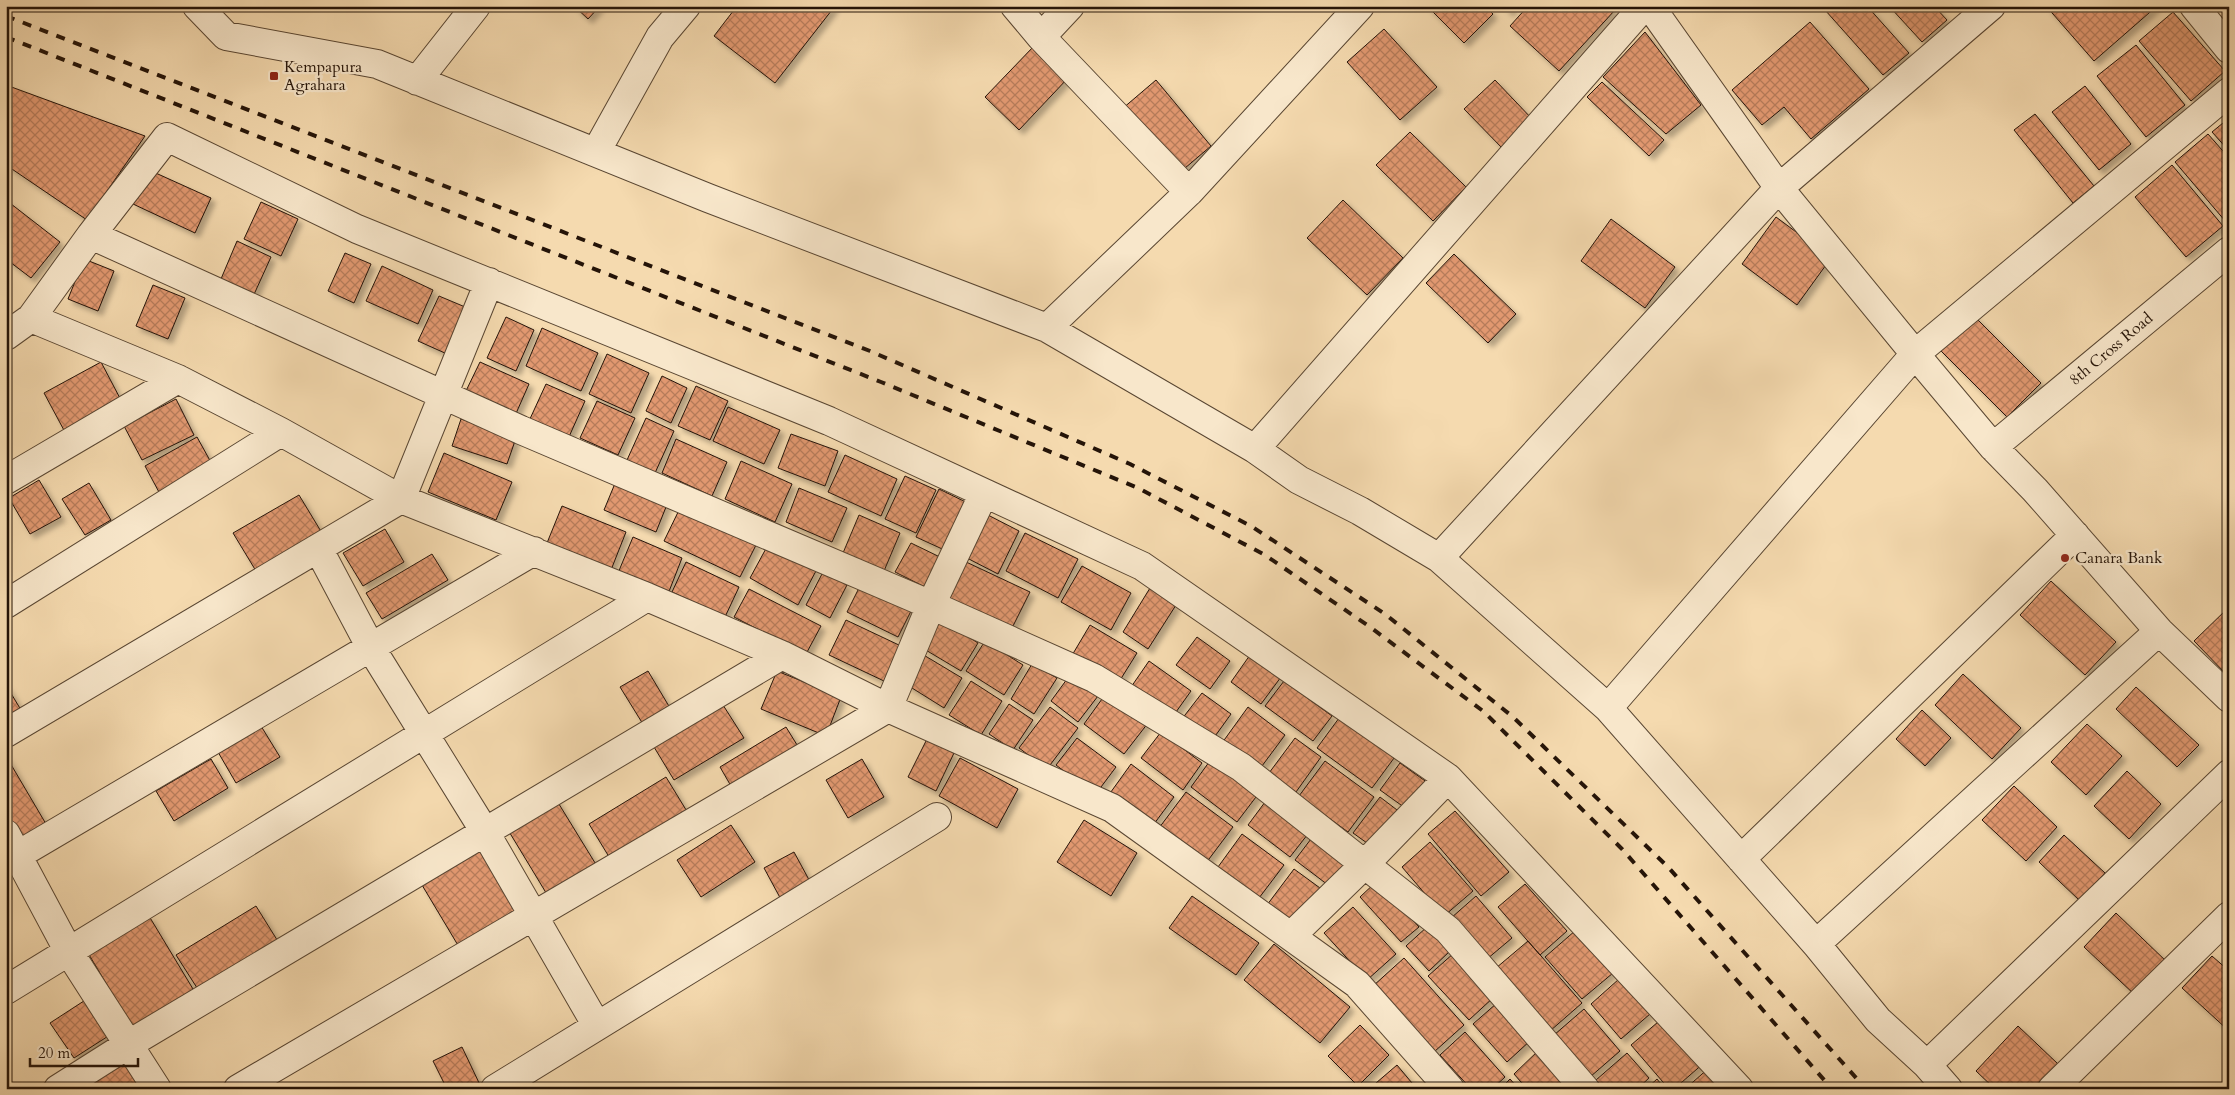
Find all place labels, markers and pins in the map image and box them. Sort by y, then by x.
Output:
place label: Kempapura Agrahara [284,56,362,96]
marker: Kempapura Agrahara [268,70,280,82]
place label: Canara Bank [2075,547,2163,569]
marker: Canara Bank [2059,552,2071,564]

